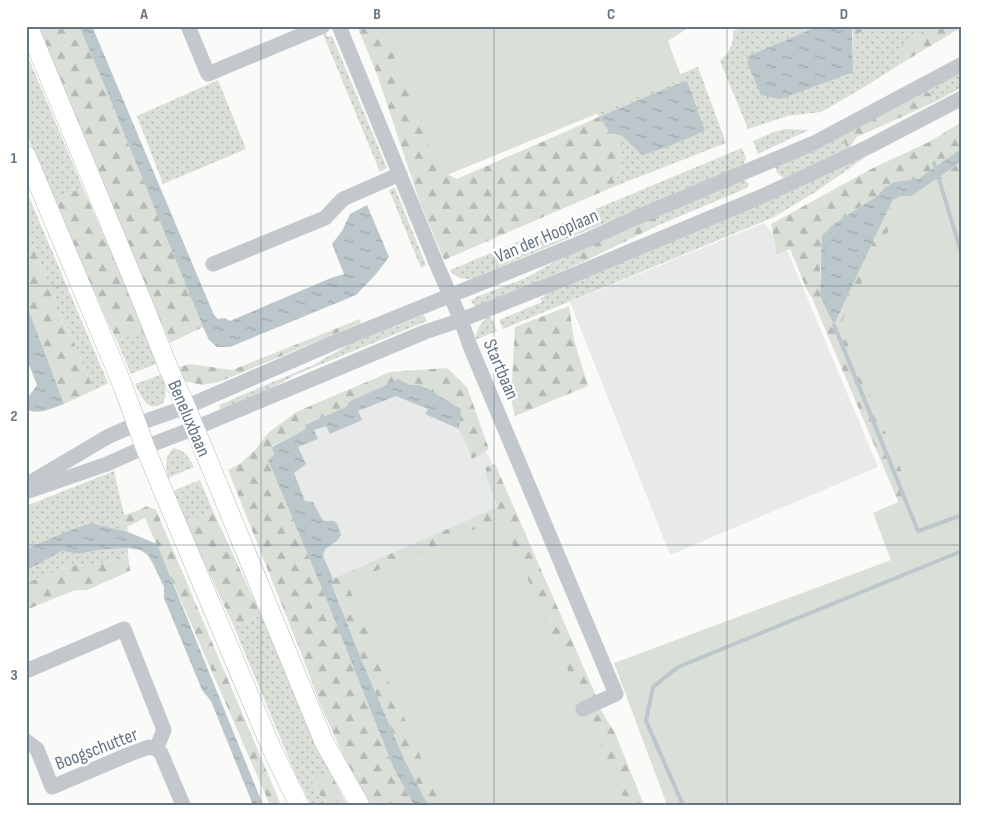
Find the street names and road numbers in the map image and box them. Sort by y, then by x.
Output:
street label: Van der Hooplaan [491,204,602,268]
street label: Startbaan [478,336,524,403]
street label: Beneluxbaan [162,377,215,460]
street label: Boogschutter [52,723,142,776]

